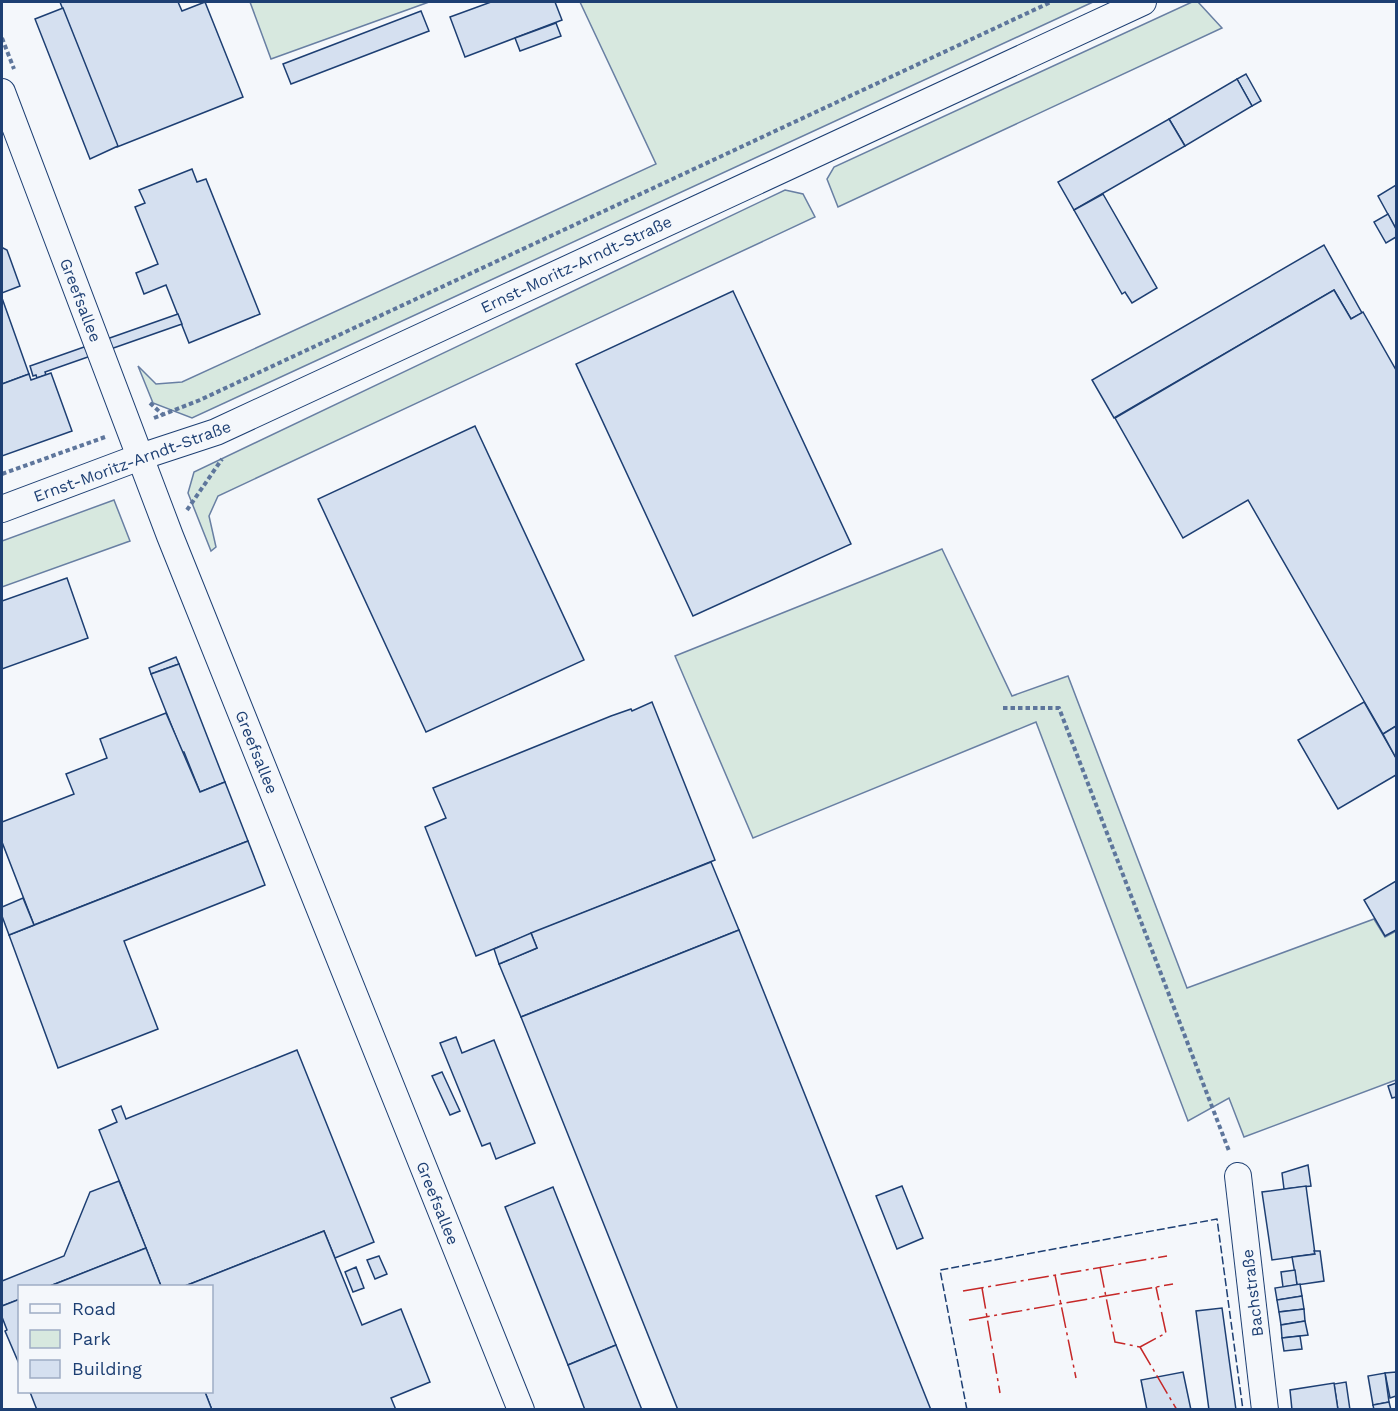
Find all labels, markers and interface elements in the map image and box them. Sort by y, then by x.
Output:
street label: Ernst-Moritz-Arndt-Straße [478,212,675,317]
street label: Greefsallee [56,256,105,345]
street label: Ernst-Moritz-Arndt-Straße [31,417,234,506]
street label: Greefsallee [231,708,282,797]
street label: Greefsallee [412,1159,463,1248]
street label: Bachstraße [1238,1248,1267,1338]
legend [18,1285,213,1393]
text: Road [72,1298,116,1319]
text: Park [72,1328,111,1349]
text: Building [72,1358,142,1379]

